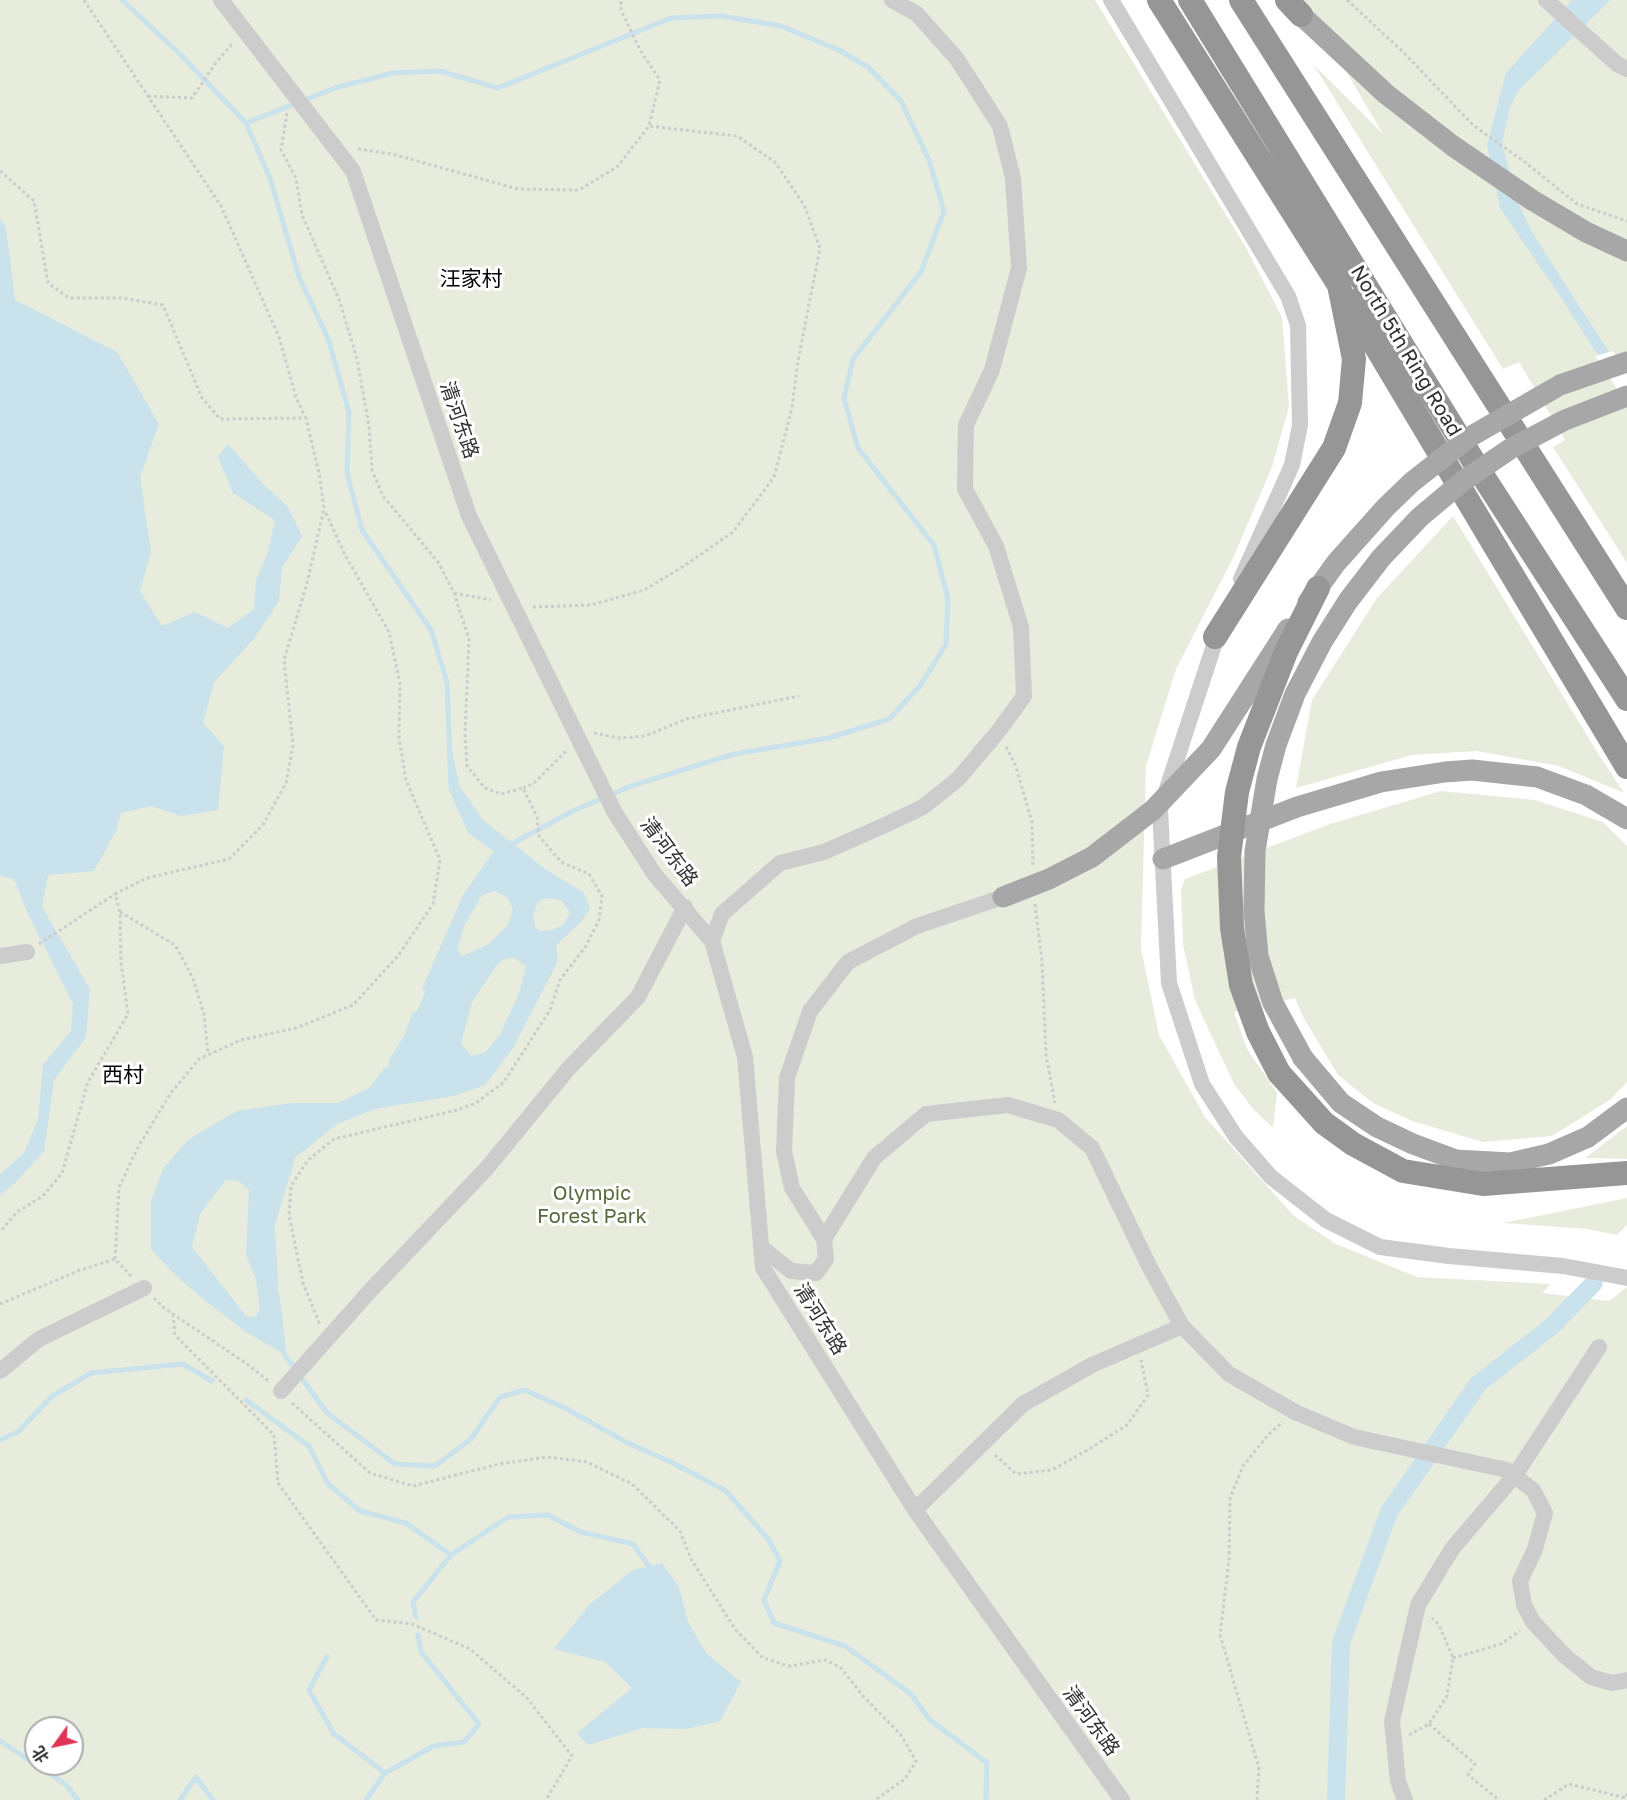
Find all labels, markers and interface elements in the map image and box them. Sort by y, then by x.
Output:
street label: North 5th Ring Road [1345,261,1467,441]
district label: 汪家村 [440,266,502,292]
street label: 清河东路 [435,378,483,462]
street label: 清河东路 [635,813,703,891]
district label: 西村 [102,1062,144,1088]
park label: Olympic Forest Park [537,1182,647,1229]
street label: 清河东路 [789,1279,851,1359]
street label: 清河东路 [1058,1682,1124,1760]
north arrow [24,1716,84,1776]
text: 北 [28,1743,53,1767]

